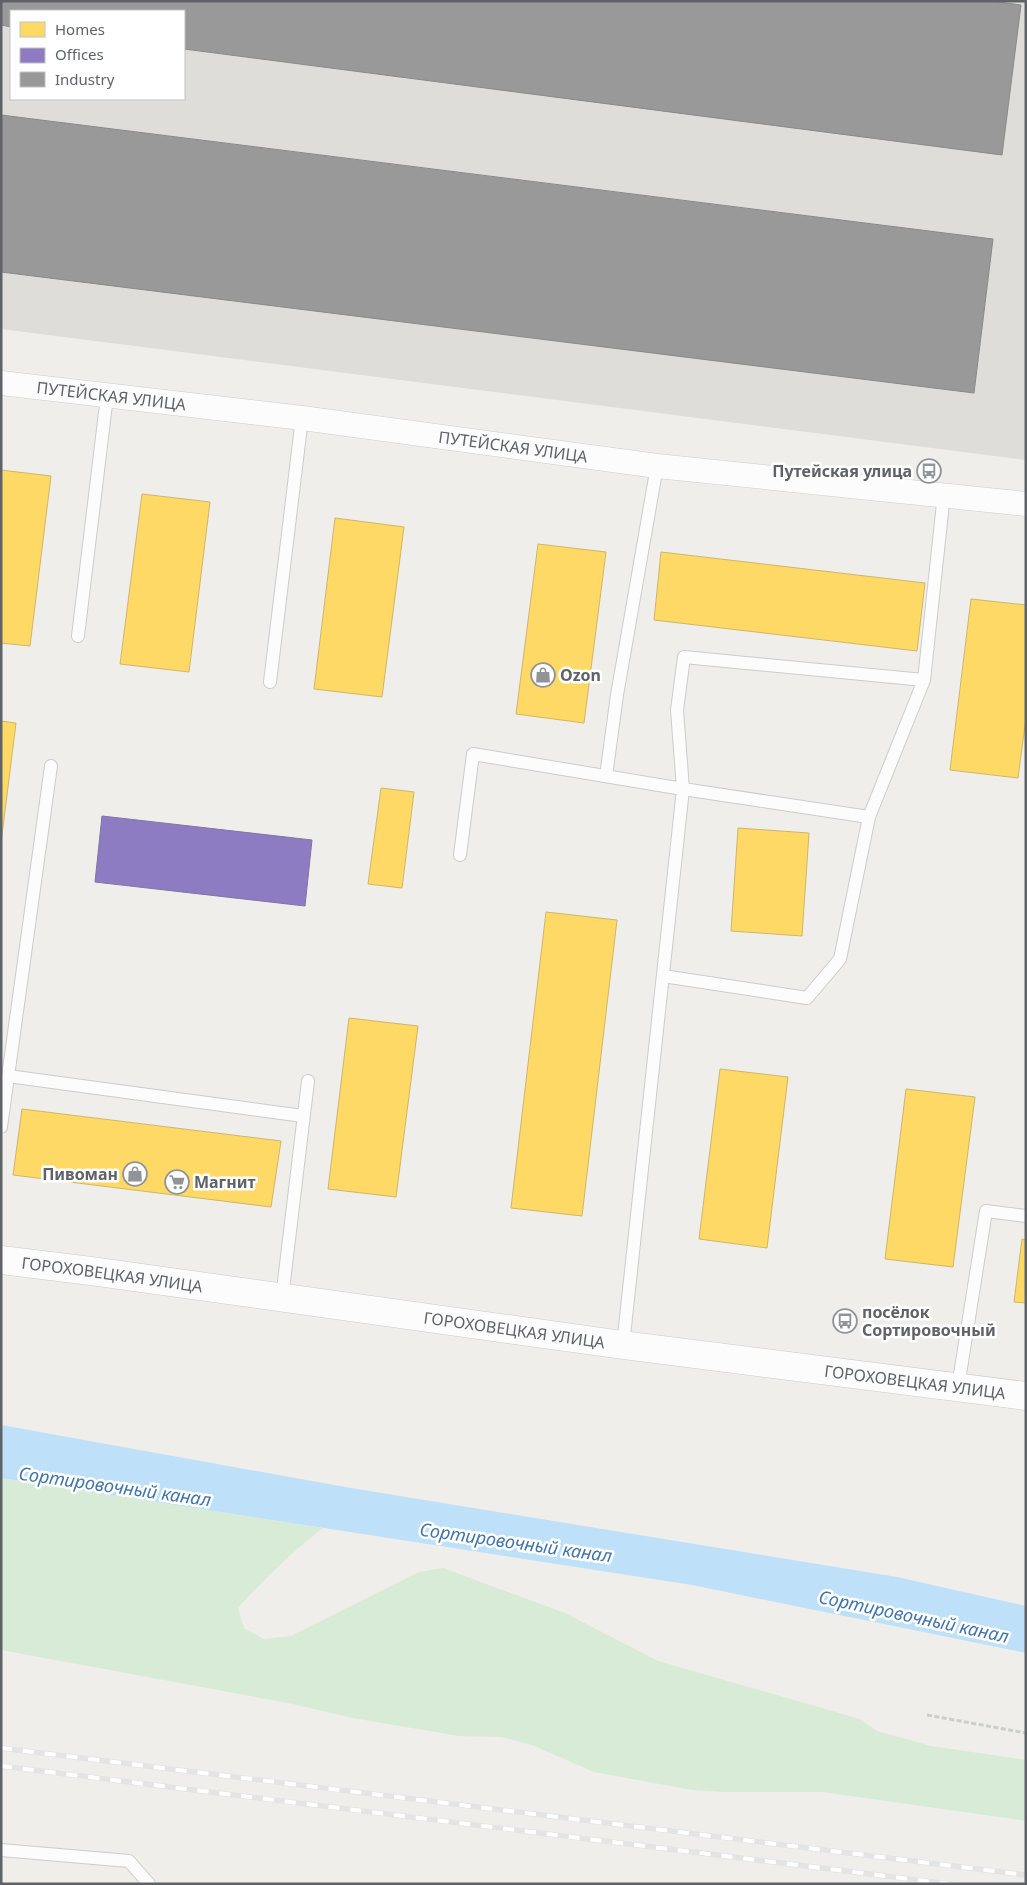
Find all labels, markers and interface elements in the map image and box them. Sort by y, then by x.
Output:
legend [10,10,185,100]
text: Homes [55,19,105,39]
text: Offices [55,44,104,64]
text: Industry [55,69,115,89]
street label: ПУТЕЙСКАЯ УЛИЦА [35,376,188,416]
street label: ПУТЕЙСКАЯ УЛИЦА [437,426,590,468]
bus stop icon: Путейская улица [916,458,942,484]
place label: Путейская улица [772,460,912,482]
shop icon: Ozon [530,662,556,688]
place label: Ozon [560,664,601,686]
shop icon: Пивоман [122,1161,148,1187]
place label: Пивоман [42,1163,118,1185]
supermarket icon: Магнит [164,1169,190,1195]
place label: Магнит [194,1171,256,1193]
street label: ГОРОХОВЕЦКАЯ УЛИЦА [20,1252,205,1298]
place label: посёлок Сортировочный [862,1301,996,1341]
street label: ГОРОХОВЕЦКАЯ УЛИЦА [422,1306,607,1353]
bus stop icon: посёлок Сортировочный [832,1308,858,1334]
street label: ГОРОХОВЕЦКАЯ УЛИЦА [823,1360,1008,1404]
water label: Сортировочный канал [17,1461,213,1511]
water label: Сортировочный канал [418,1517,614,1567]
water label: Сортировочный канал [817,1584,1011,1648]

